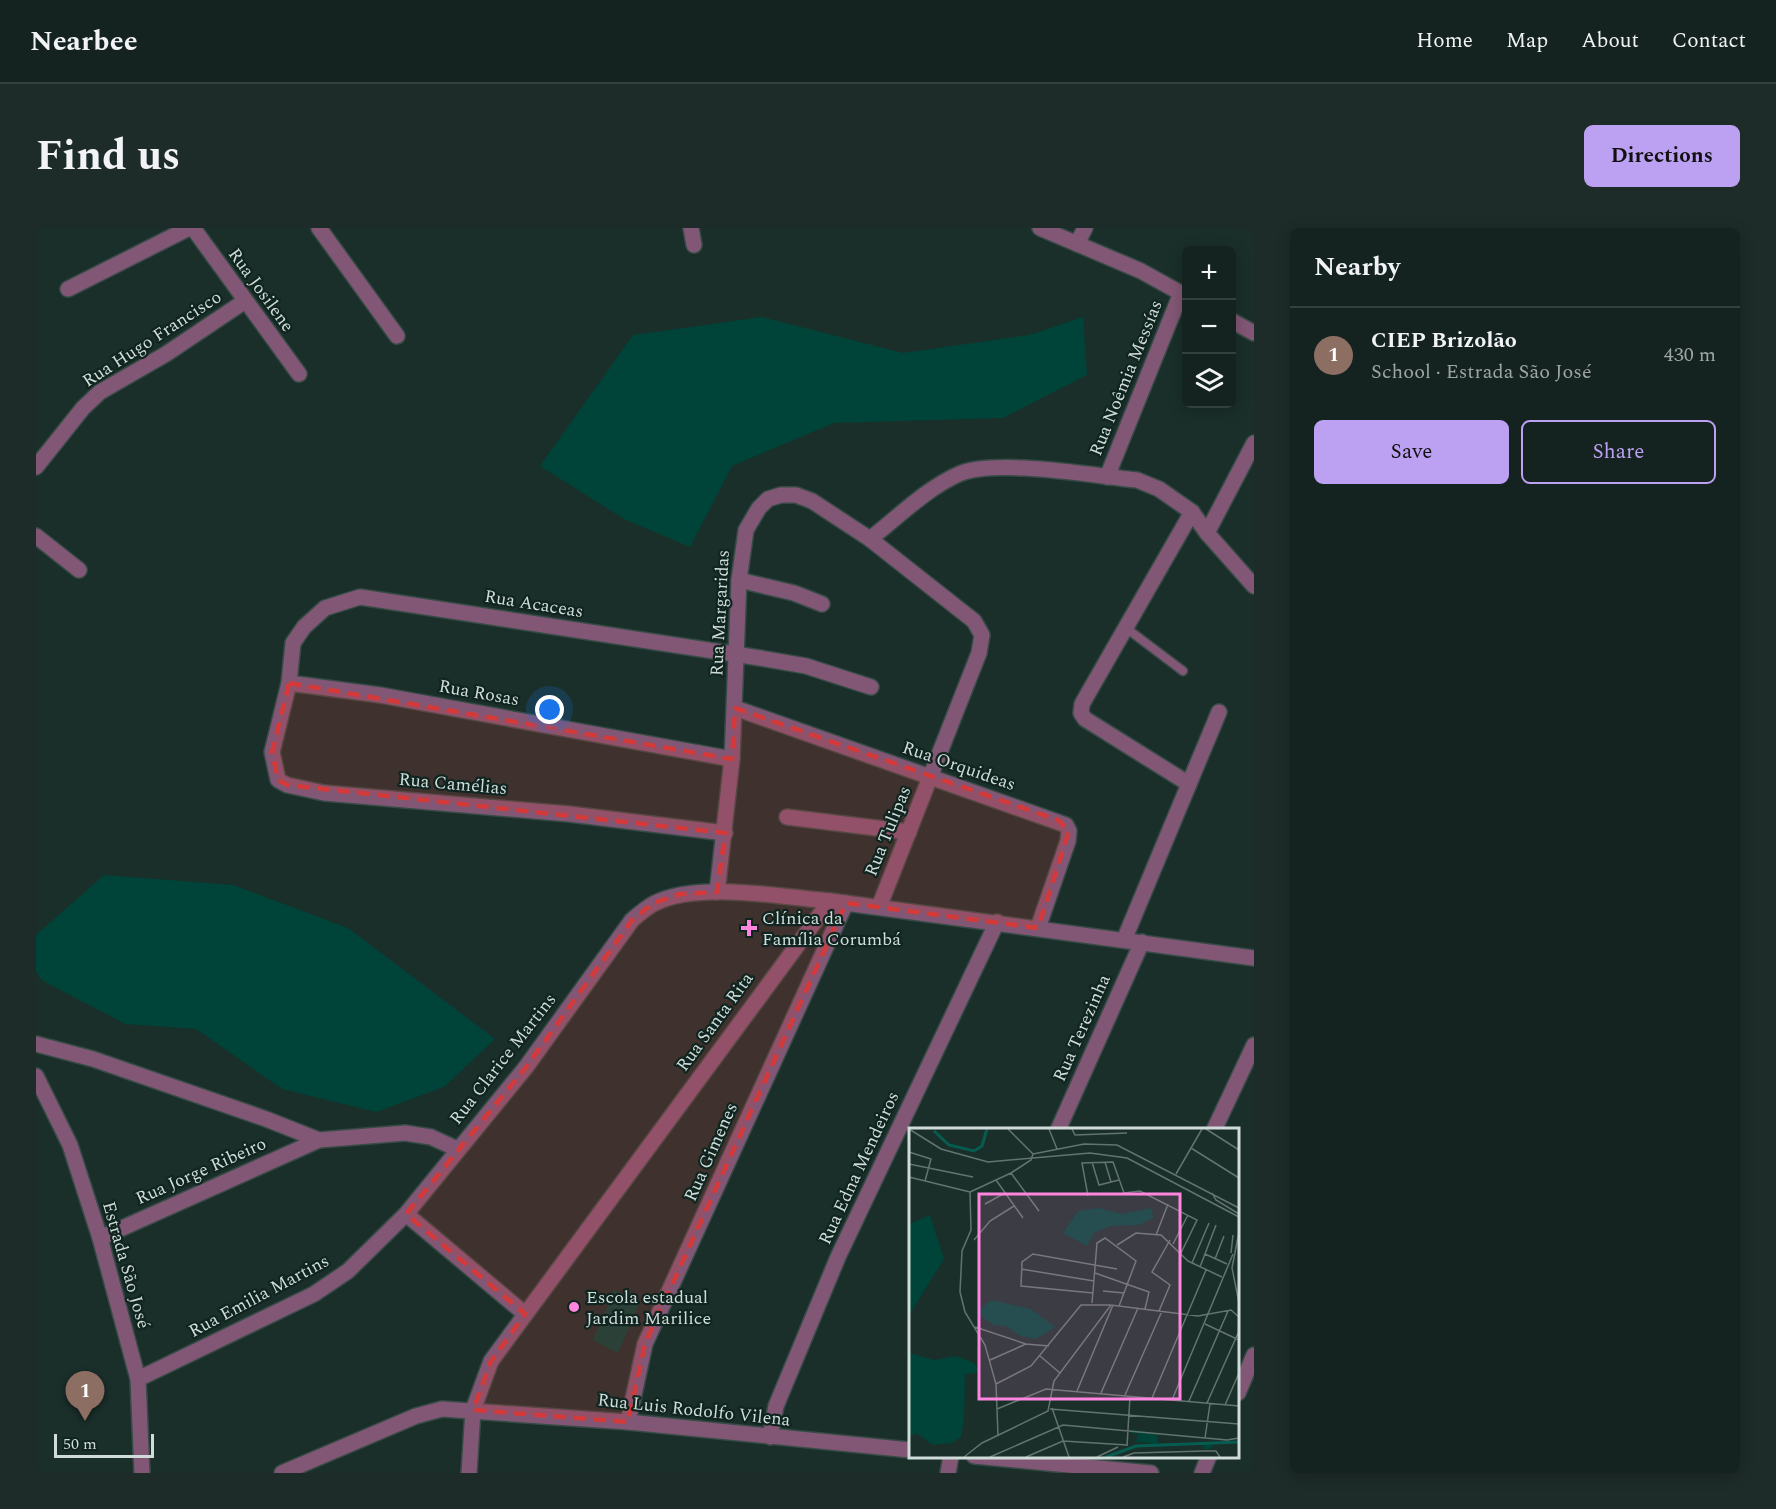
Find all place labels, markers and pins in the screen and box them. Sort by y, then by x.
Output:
place label: Clínica da Família Corumbá [762,905,901,953]
marker: Clínica da Família Corumbá [740,919,758,937]
place label: Escola estadual Jardim Marilice [586,1284,711,1332]
marker: Escola estadual Jardim Marilice [567,1300,581,1314]
pin: 1 [65,1372,104,1421]

